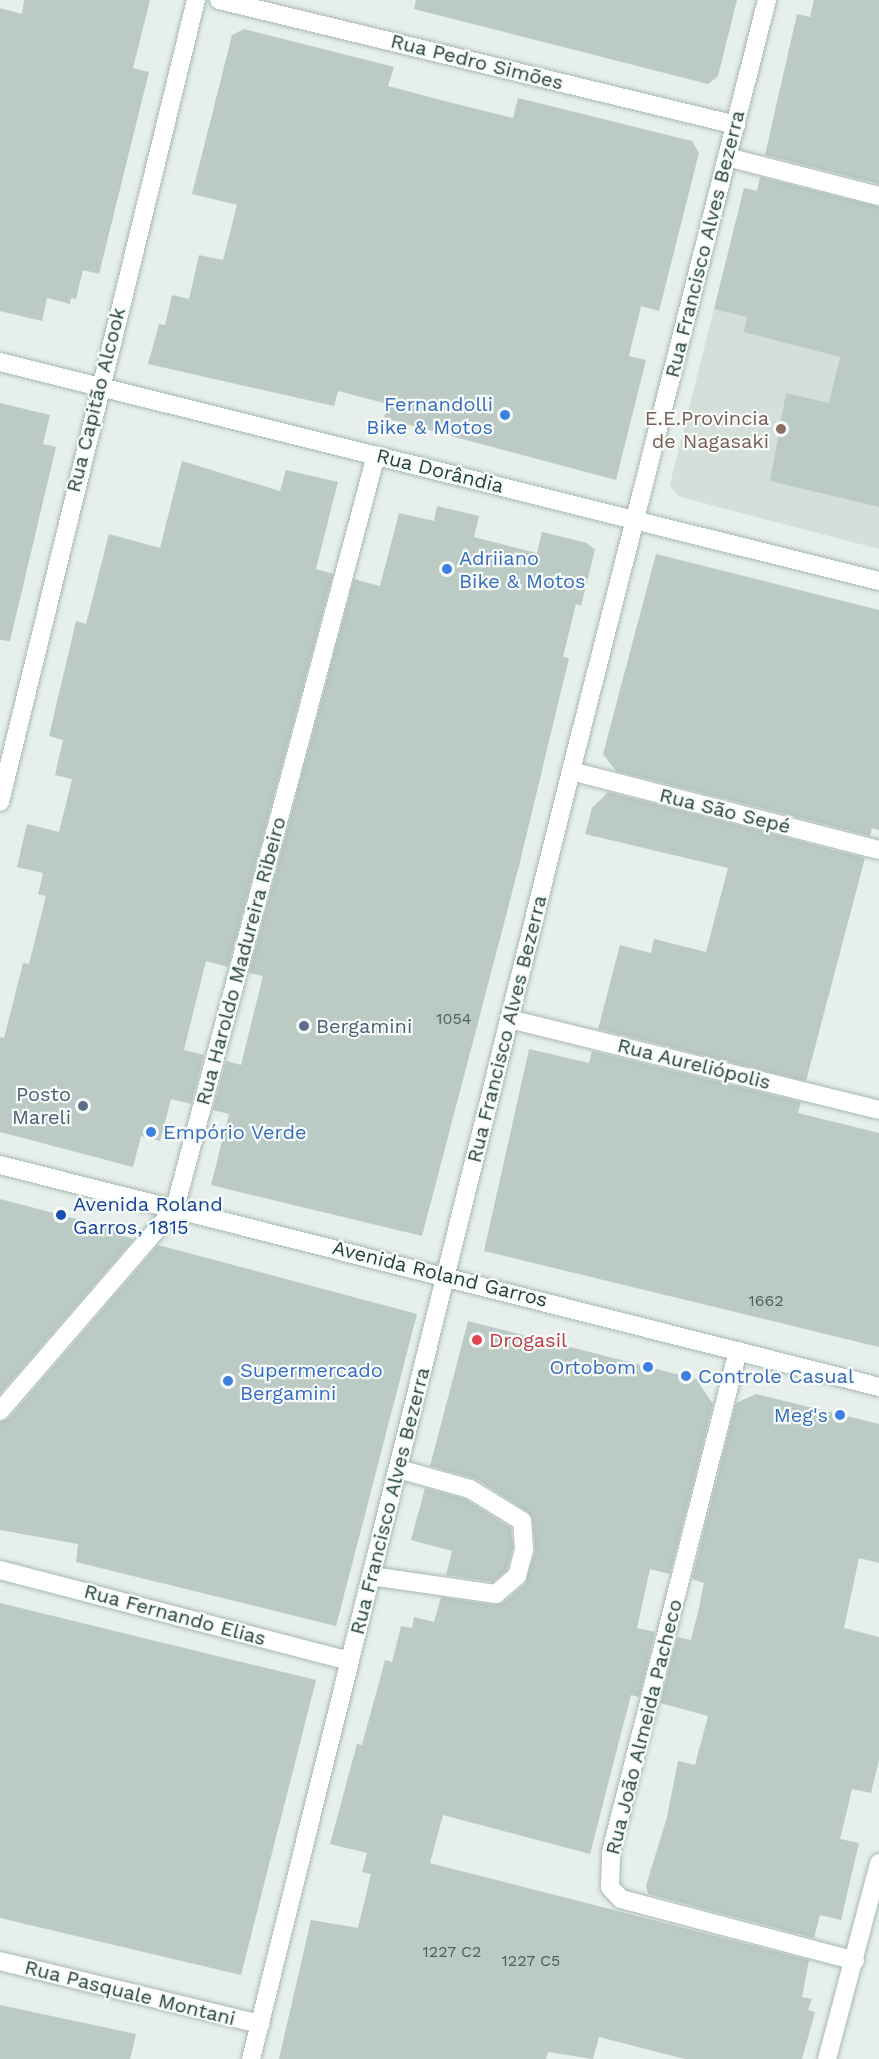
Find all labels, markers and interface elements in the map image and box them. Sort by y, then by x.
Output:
street label: Rua Pedro Simões [388,29,566,95]
street label: Rua Francisco Alves Bezerra [660,107,750,381]
street label: Rua Capitão Alcook [61,305,131,495]
place label: Fernandolli Bike & Motos [366,392,493,439]
place label: E.E.Provincia de Nagasaki [645,406,769,453]
marker: Fernandolli Bike & Motos [498,408,512,422]
marker: E.E.Provincia de Nagasaki [774,422,788,436]
street label: Rua Dorândia [374,444,506,498]
place label: Adriiano Bike & Motos [459,546,586,593]
marker: Adriiano Bike & Motos [440,562,454,576]
street label: Rua São Sepé [657,783,793,839]
street label: Rua Haroldo Madureira Ribeiro [191,814,291,1108]
street label: Rua Francisco Alves Bezerra [462,892,552,1166]
house number: 1054 [436,1009,472,1029]
place label: Bergamini [316,1014,412,1038]
marker: Bergamini [297,1019,311,1033]
street label: Rua Aureliópolis [614,1033,774,1095]
place label: Posto Mareli [12,1082,71,1129]
marker: Posto Mareli [76,1099,90,1113]
place label: Empório Verde [163,1120,307,1144]
marker: Empório Verde [144,1125,158,1139]
place label: Avenida Roland Garros, 1815 [73,1192,223,1239]
marker: Avenida Roland Garros, 1815 [54,1208,68,1222]
street label: Avenida Roland Garros [330,1236,550,1312]
house number: 1662 [748,1291,784,1311]
place label: Drogasil [489,1328,567,1352]
marker: Drogasil [470,1333,484,1347]
place label: Ortobom [550,1355,636,1379]
place label: Supermercado Bergamini [240,1358,383,1405]
marker: Ortobom [641,1360,655,1374]
street label: Rua Francisco Alves Bezerra [345,1364,435,1638]
place label: Controle Casual [698,1364,854,1388]
marker: Controle Casual [679,1369,693,1383]
marker: Supermercado Bergamini [221,1374,235,1388]
place label: Meg's [774,1403,828,1427]
marker: Meg's [833,1408,847,1422]
street label: Rua Fernando Elias [81,1579,269,1651]
street label: Rua João Almeida Pacheco [600,1596,688,1858]
house number: 1227 C2 [422,1942,482,1962]
house number: 1227 C5 [501,1951,561,1971]
street label: Rua Pasquale Montani [22,1955,238,2031]

